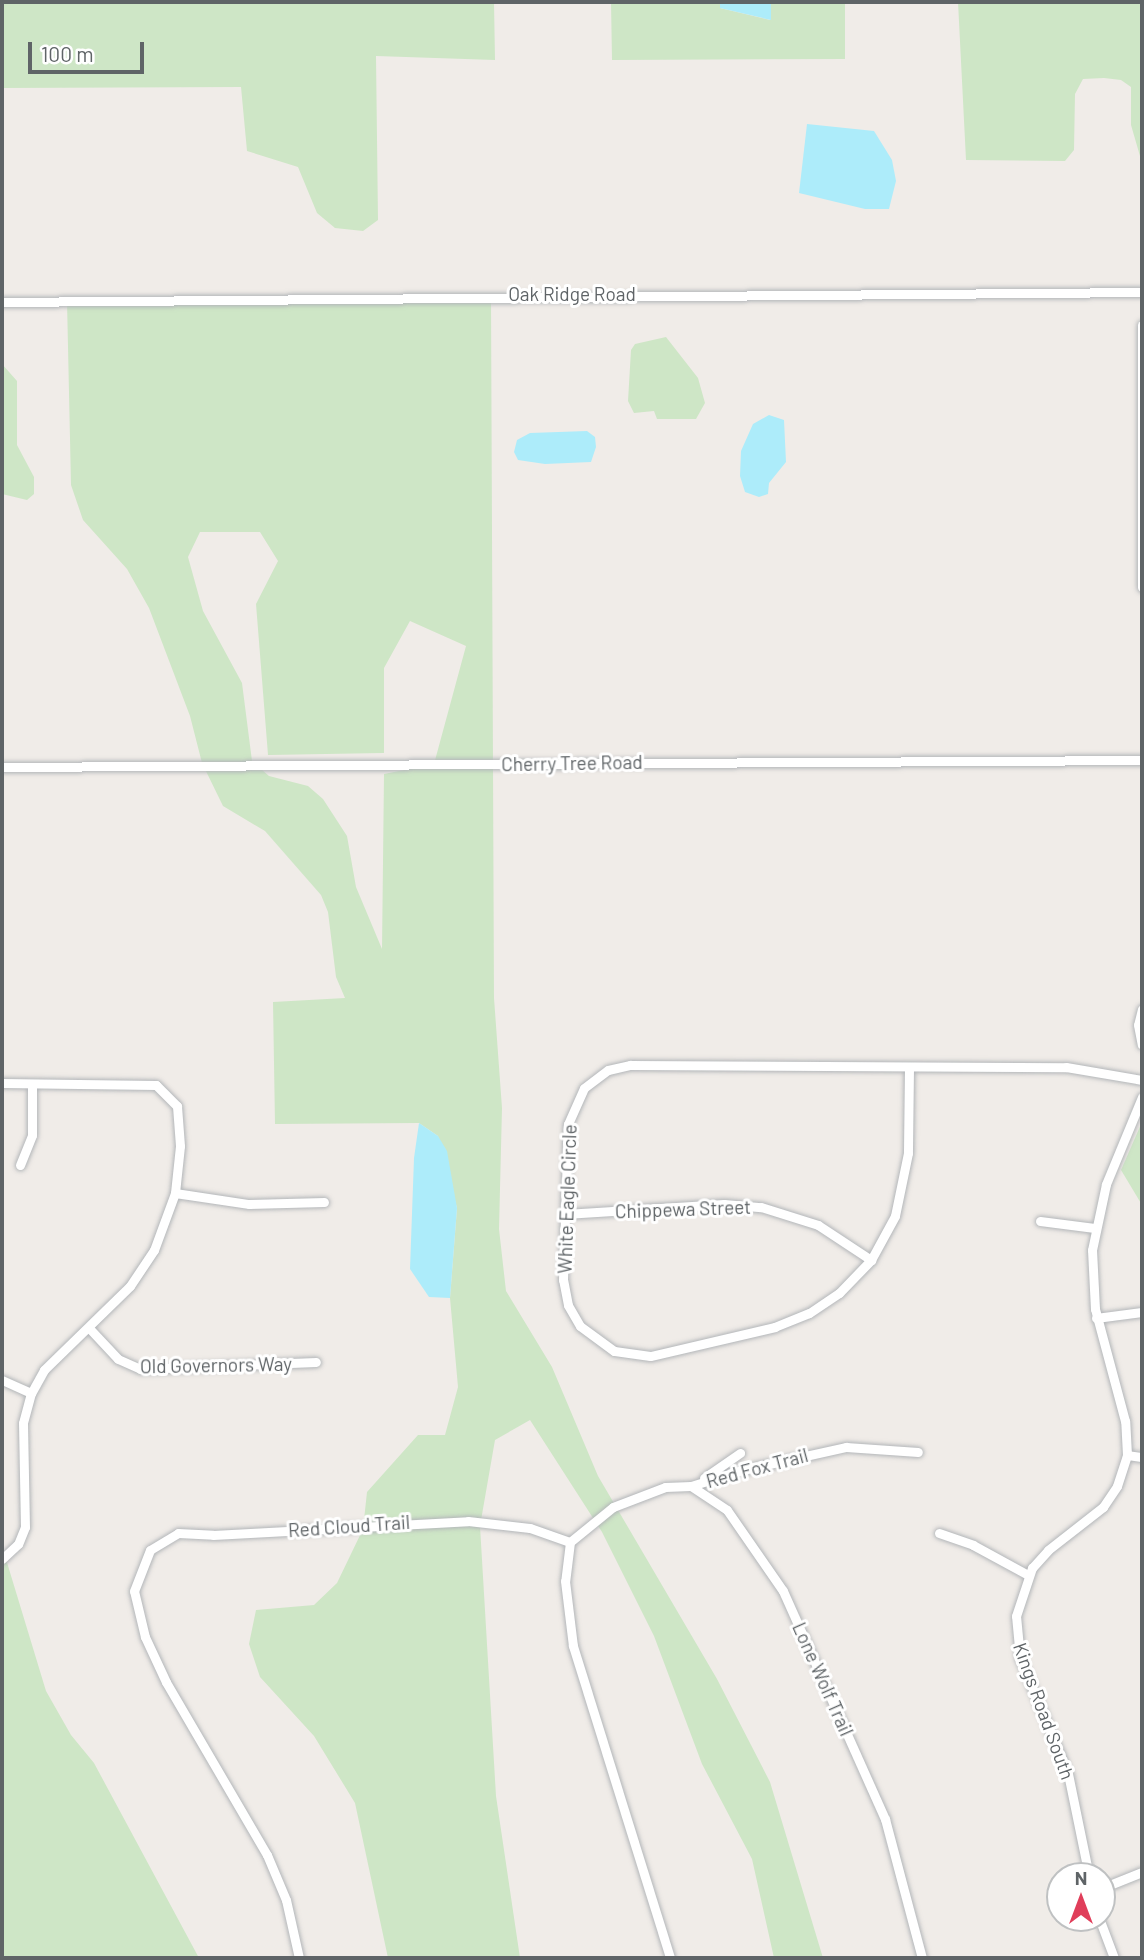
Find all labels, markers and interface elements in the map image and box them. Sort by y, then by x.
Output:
scale bar [32,28,147,72]
text: 100 m [41,41,94,66]
street label: Oak Ridge Road [508,283,636,305]
street label: Cherry Tree Road [501,750,643,776]
street label: White Eagle Circle [553,1124,581,1274]
street label: Chippewa Street [615,1195,751,1223]
street label: Old Governors Way [140,1352,292,1378]
street label: Red Fox Trail [704,1443,810,1493]
street label: Red Cloud Trail [287,1510,411,1542]
street label: Lone Wolf Trail [788,1619,858,1739]
street label: Kings Road South [1009,1639,1079,1783]
north arrow [1046,1862,1116,1932]
text: N [1075,1866,1087,1889]

